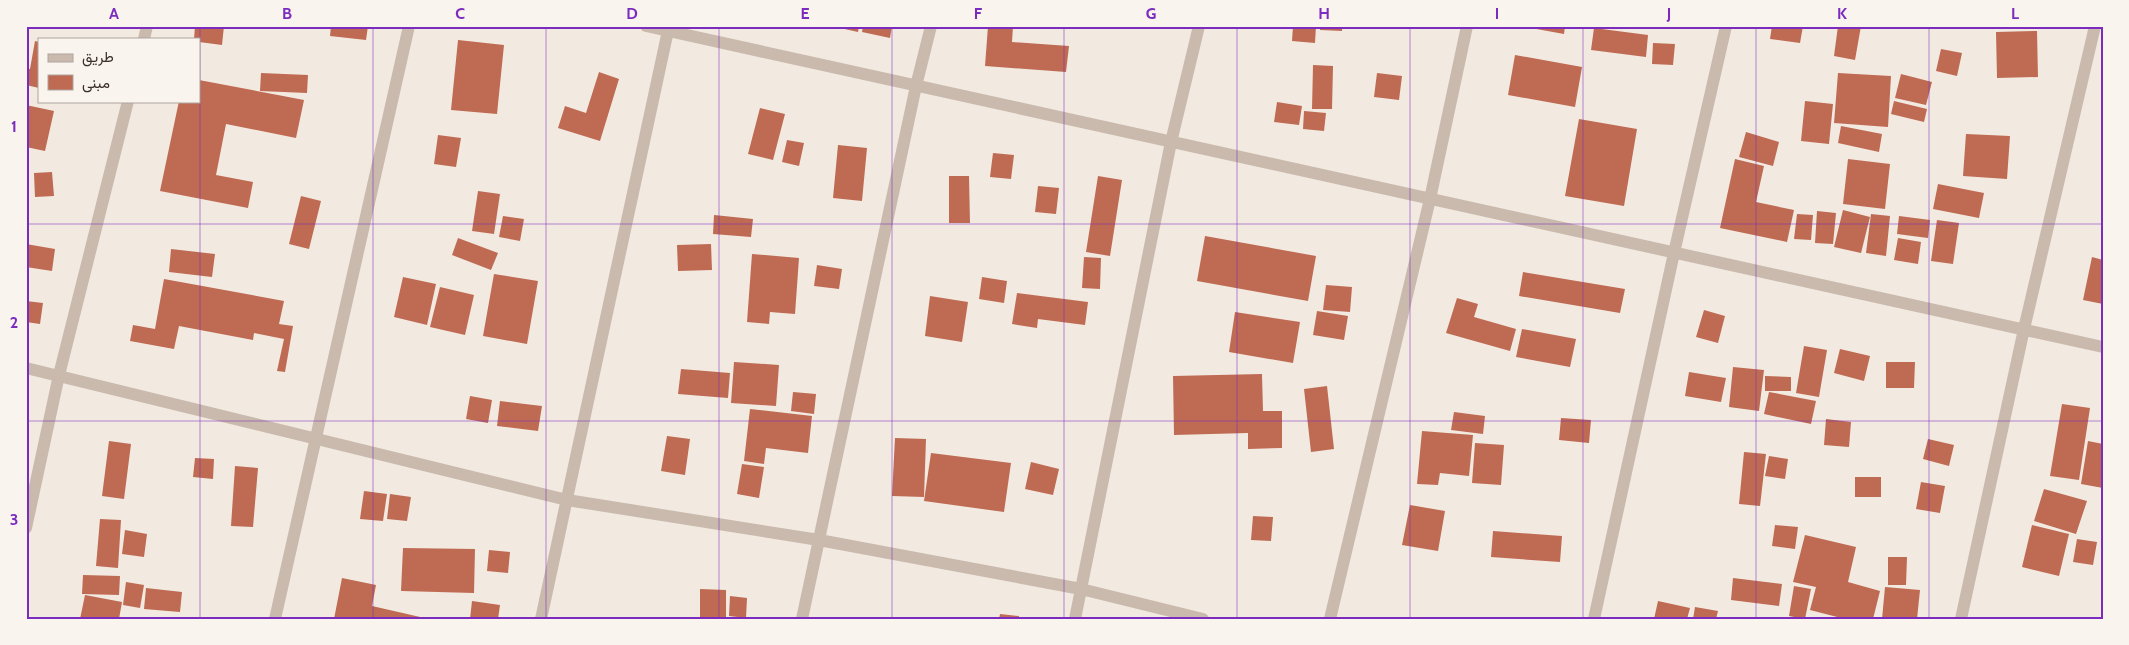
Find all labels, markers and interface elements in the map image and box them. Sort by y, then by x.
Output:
text: A [109,4,119,23]
text: B [282,4,292,23]
text: C [455,4,465,23]
text: D [626,4,638,23]
text: E [800,4,810,23]
text: F [974,4,983,23]
text: G [1146,4,1156,23]
text: H [1318,4,1330,23]
text: I [1495,4,1499,23]
text: J [1666,4,1671,23]
text: K [1837,4,1847,23]
text: L [2011,4,2019,23]
legend [38,38,200,102]
text: طريق [82,48,114,67]
text: مبنى [82,74,110,93]
text: 1 [11,117,17,136]
text: 2 [10,313,18,332]
text: 3 [10,510,18,529]

